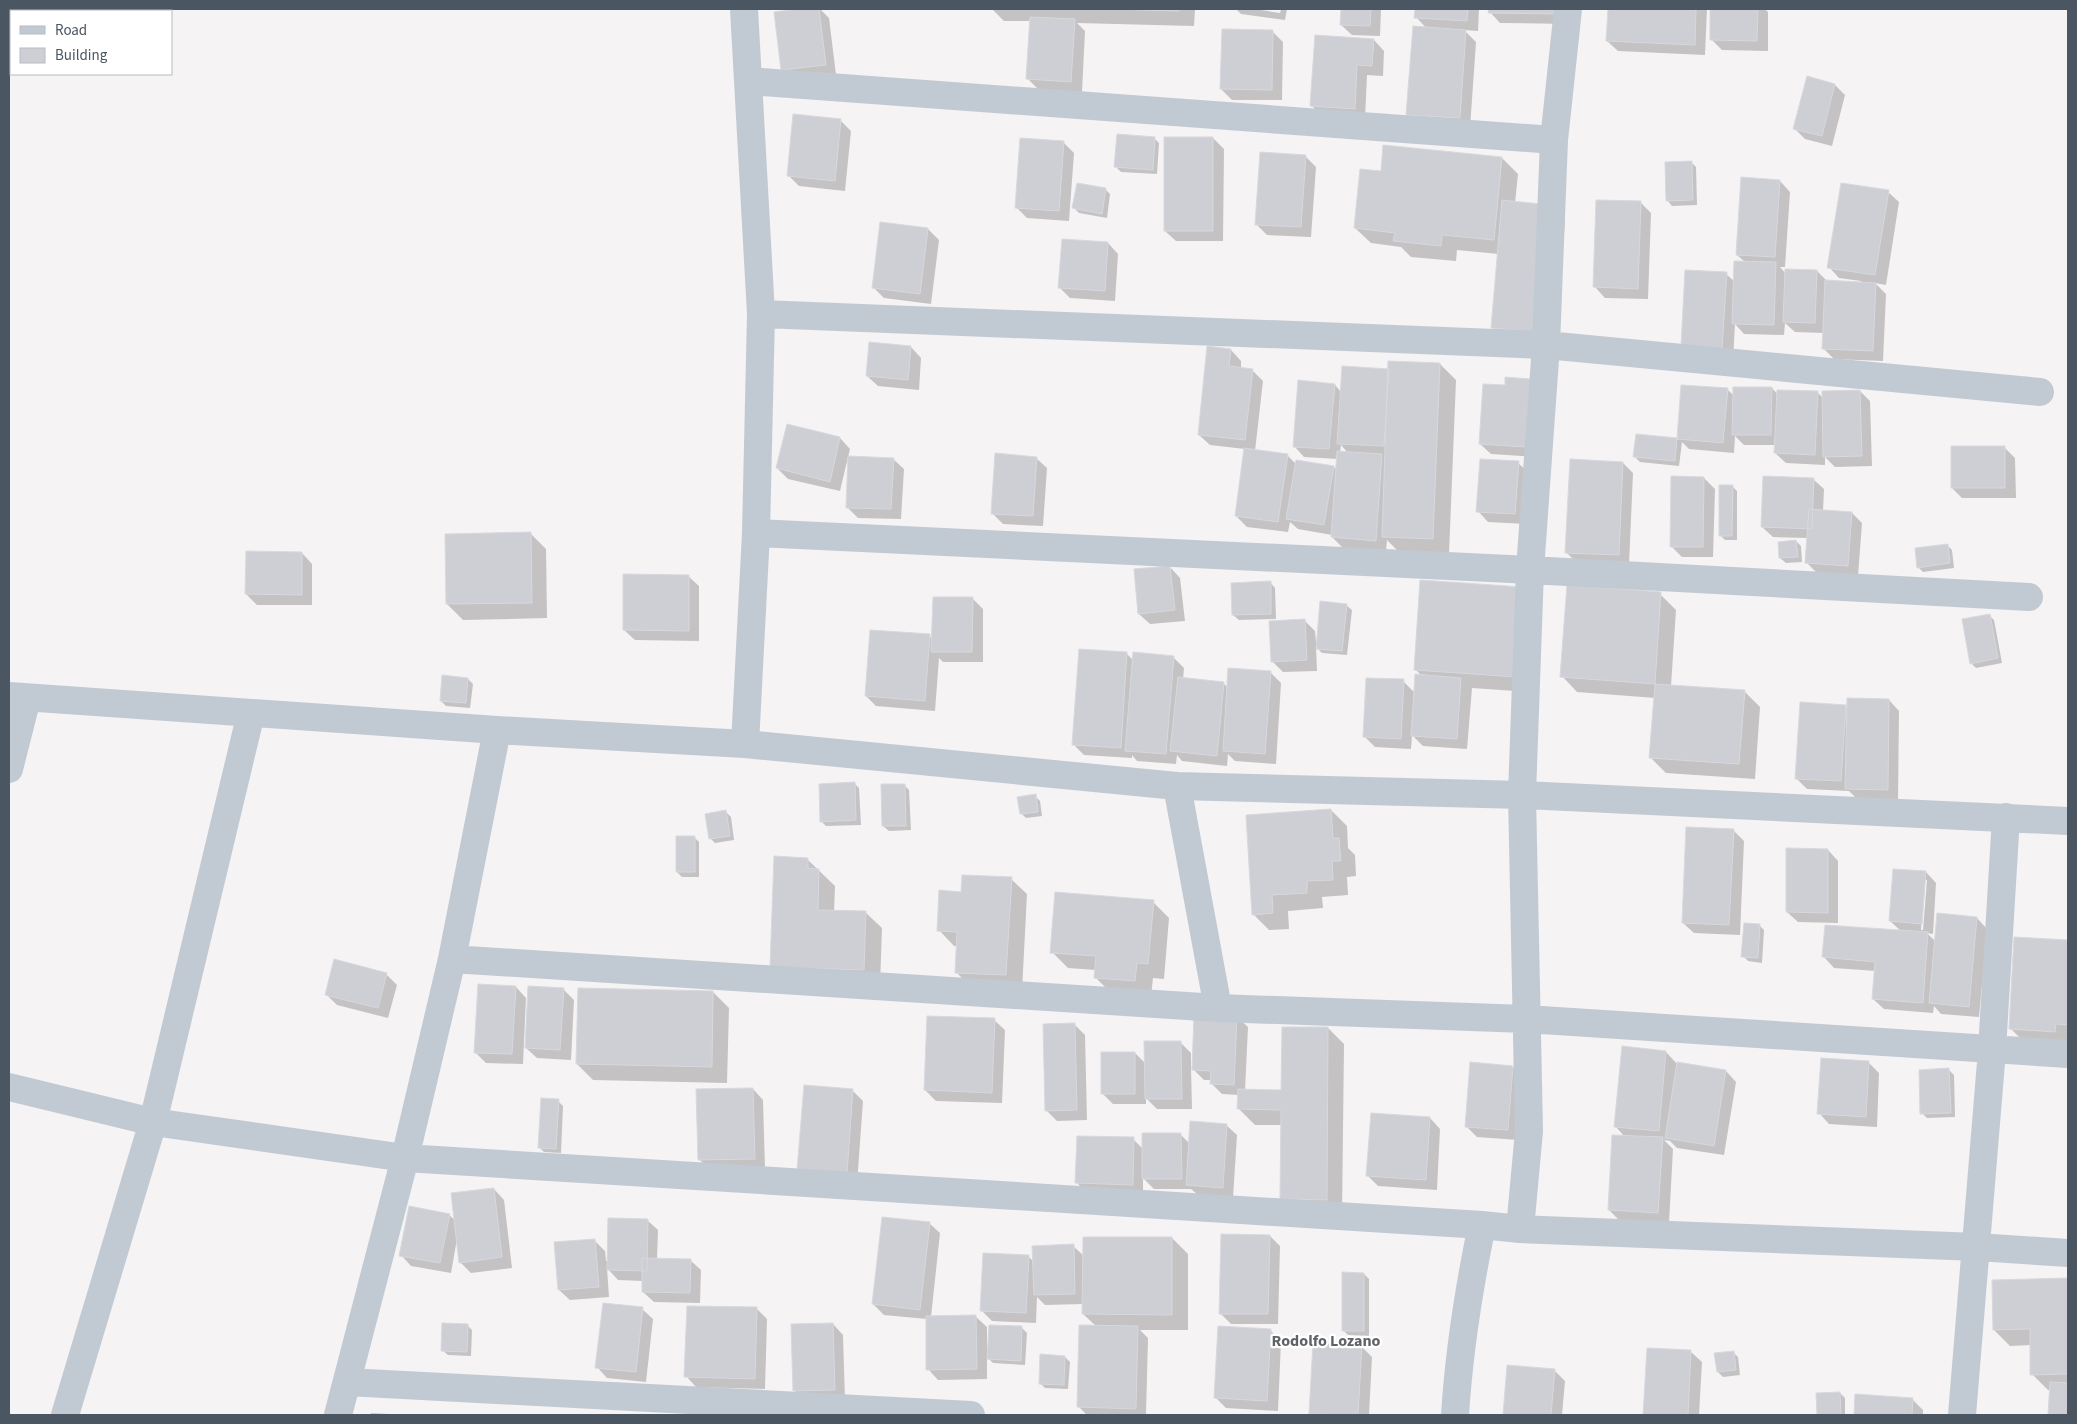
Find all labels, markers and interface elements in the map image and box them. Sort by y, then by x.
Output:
legend [10,10,172,75]
text: Road [55,20,87,41]
text: Building [55,45,108,66]
district label: Rodolfo Lozano [1272,1330,1381,1352]

